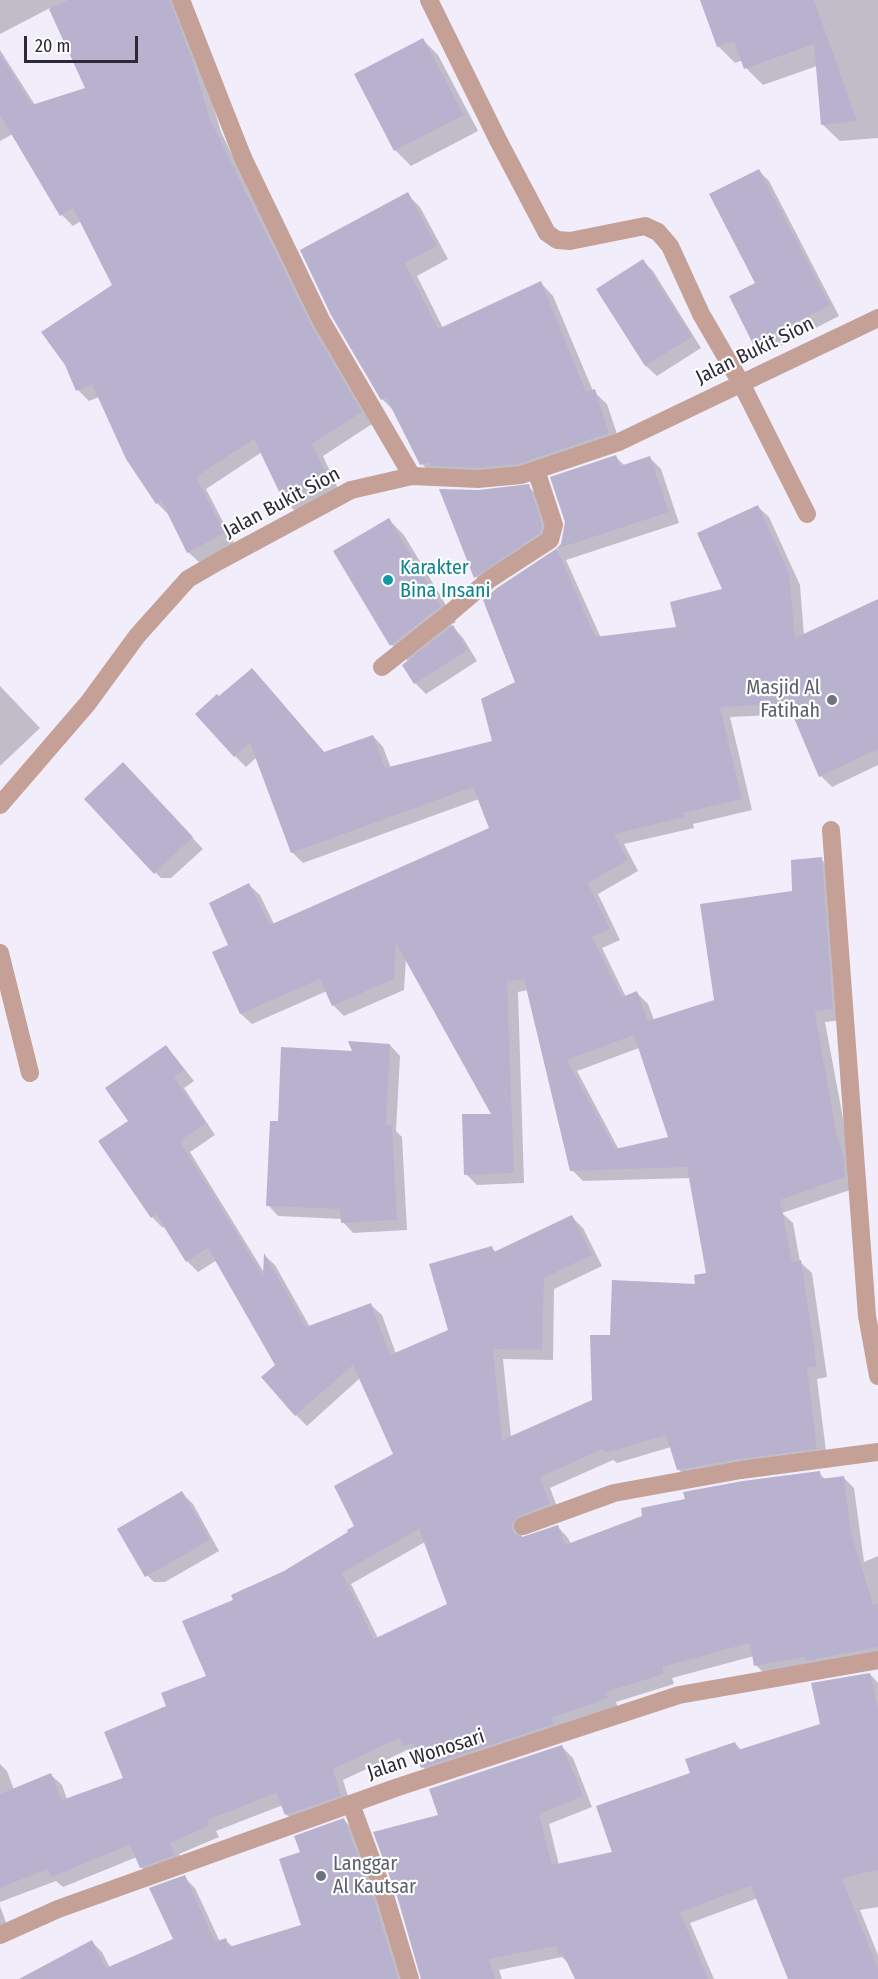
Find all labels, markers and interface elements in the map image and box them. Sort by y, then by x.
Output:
scale bar [27,24,141,62]
text: 20 m [35,35,70,57]
street label: Jalan Bukit Sion [692,312,818,390]
street label: Jalan Bukit Sion [220,462,344,544]
place label: Karakter Bina Insani [400,556,491,603]
marker: Karakter Bina Insani [381,573,395,587]
place label: Masjid Al Fatihah [746,676,820,723]
marker: Masjid Al Fatihah [825,693,839,707]
street label: Jalan Wonosari [364,1725,488,1785]
place label: Langgar Al Kautsar [333,1852,416,1899]
marker: Langgar Al Kautsar [314,1869,328,1883]

